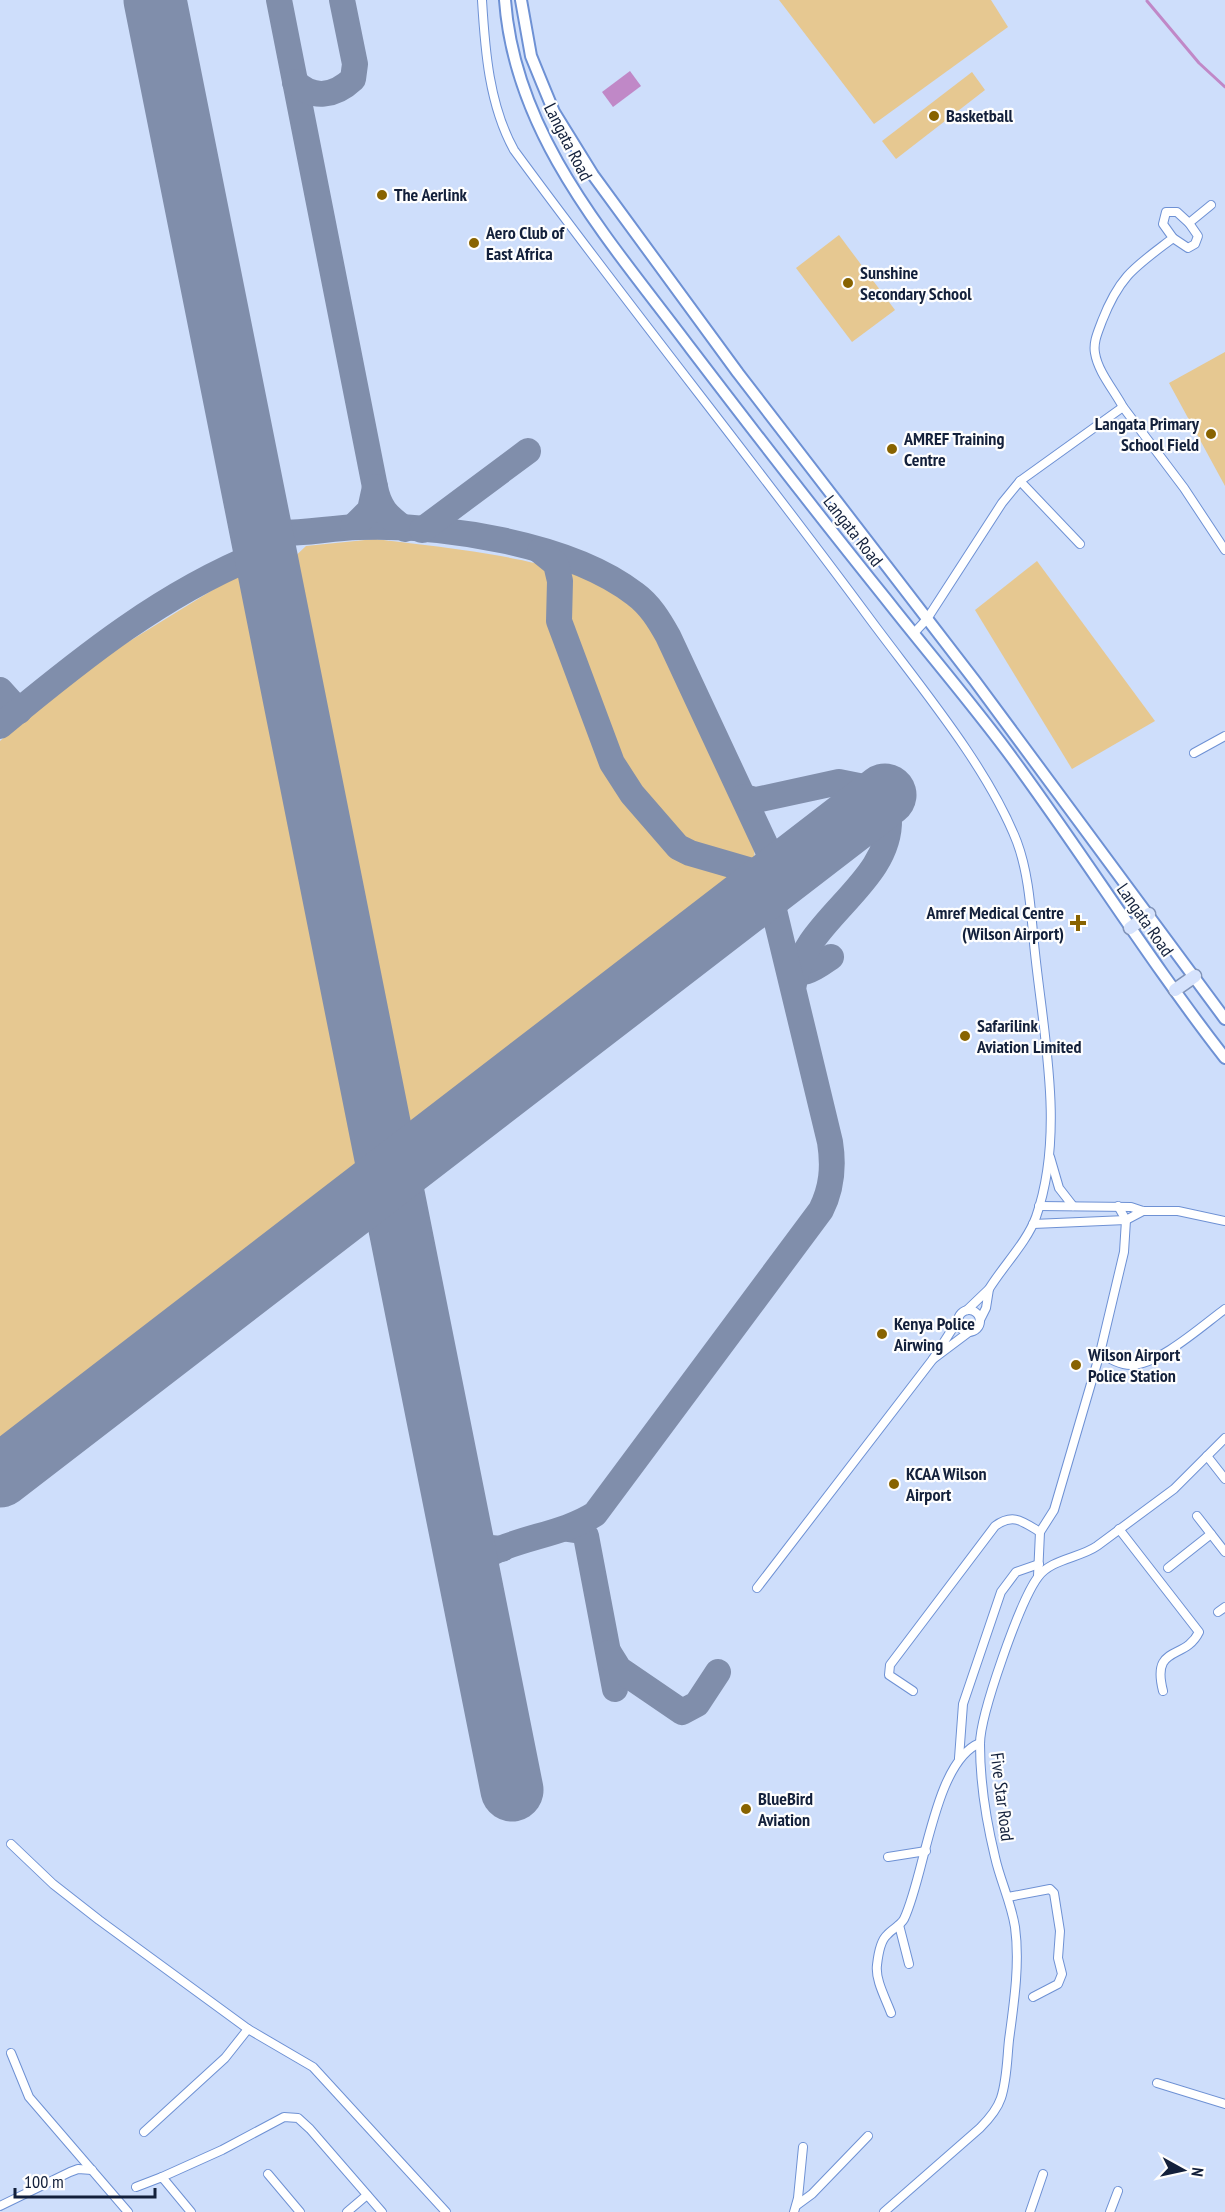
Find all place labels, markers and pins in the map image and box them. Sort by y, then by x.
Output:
place label: Basketball [946,104,1014,127]
marker: Basketball [927,109,941,123]
place label: The Aerlink [394,183,468,206]
marker: The Aerlink [375,188,389,202]
place label: Aero Club of East Africa [485,221,565,265]
marker: Aero Club of East Africa [467,236,481,250]
place label: Sunshine Secondary School [860,261,972,305]
marker: Sunshine Secondary School [841,276,855,290]
place label: Langata Primary School Field [1095,412,1200,456]
place label: AMREF Training Centre [903,427,1004,471]
marker: Langata Primary School Field [1204,427,1218,441]
marker: AMREF Training Centre [885,442,899,456]
place label: Amref Medical Centre (Wilson Airport) [926,901,1064,945]
marker: Amref Medical Centre (Wilson Airport) [1069,914,1087,932]
place label: Safarilink Aviation Limited [976,1014,1082,1058]
marker: Safarilink Aviation Limited [958,1029,972,1043]
place label: Kenya Police Airwing [893,1312,975,1356]
marker: Kenya Police Airwing [875,1327,889,1341]
place label: Wilson Airport Police Station [1087,1343,1181,1387]
marker: Wilson Airport Police Station [1069,1358,1083,1372]
place label: KCAA Wilson Airport [905,1462,987,1506]
marker: KCAA Wilson Airport [887,1477,901,1491]
place label: BlueBird Aviation [757,1787,813,1831]
marker: BlueBird Aviation [739,1802,753,1816]

